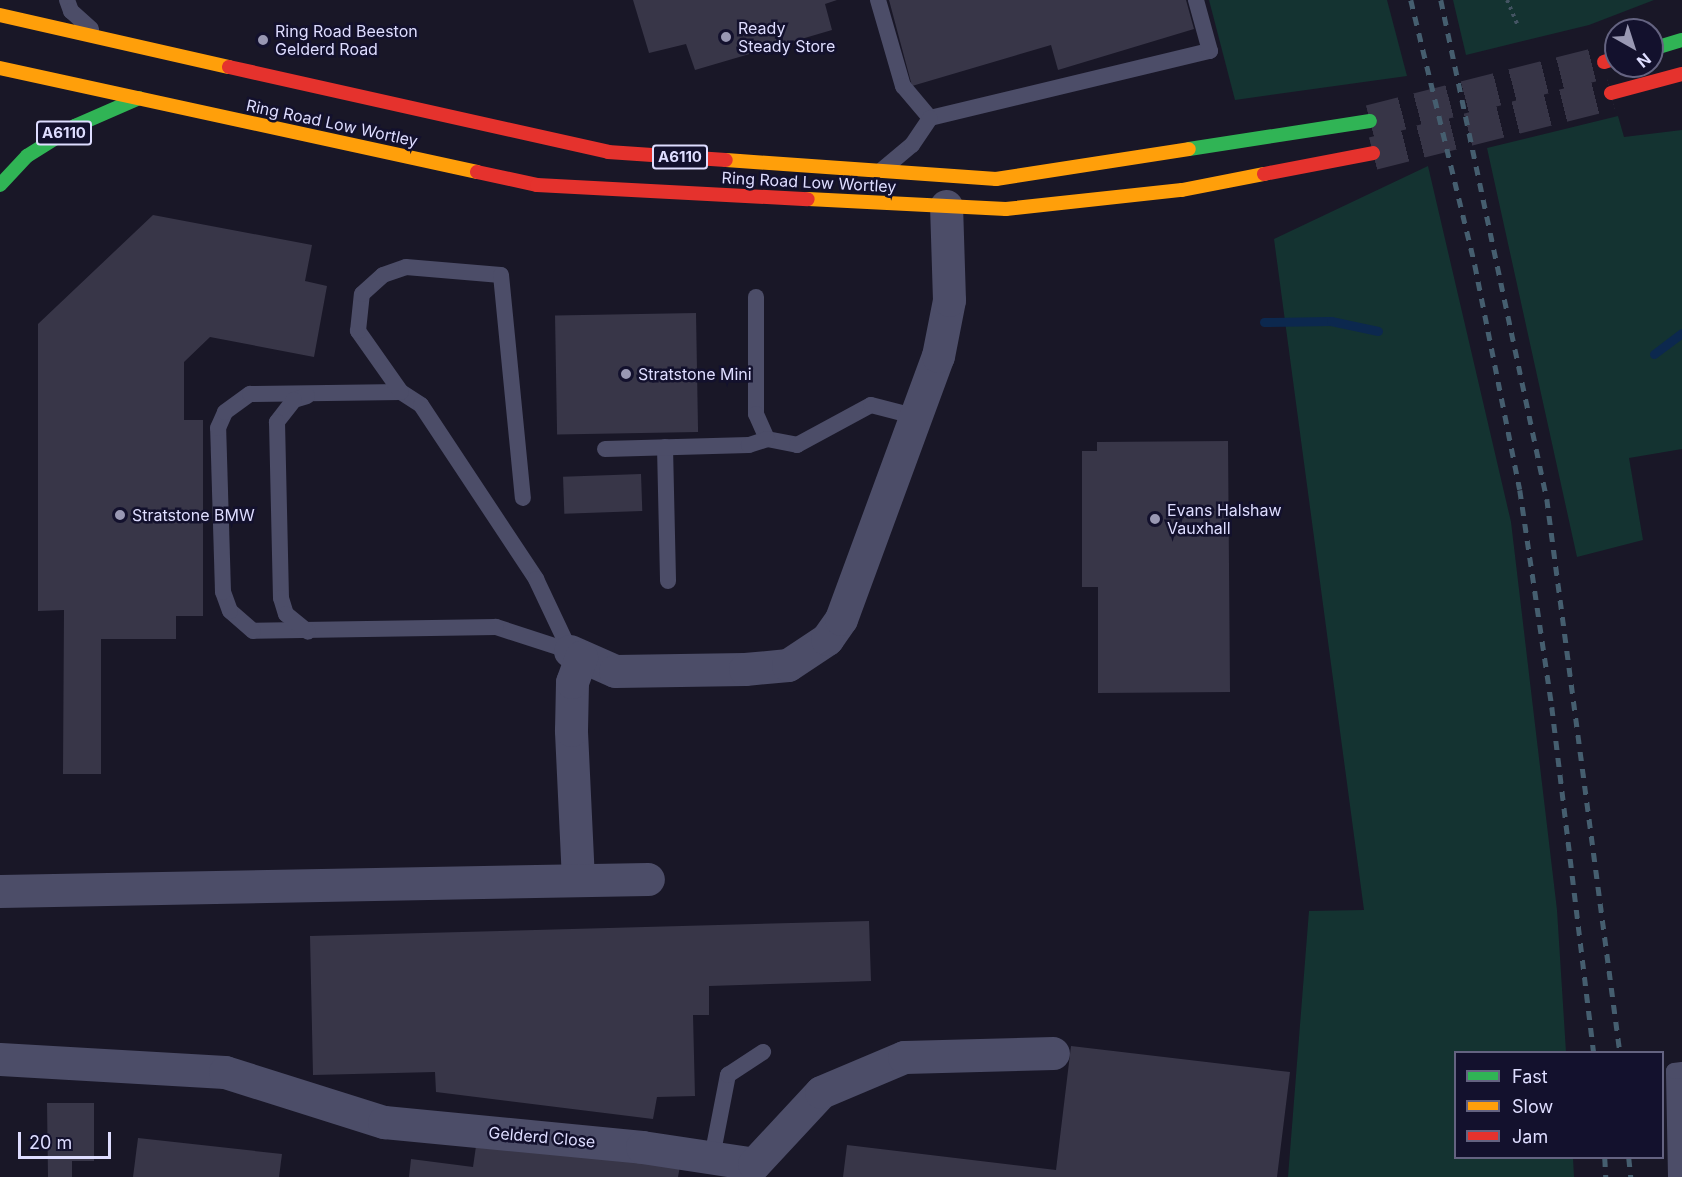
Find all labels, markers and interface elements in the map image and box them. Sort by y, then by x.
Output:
place label: Ready Steady Store [738,18,835,56]
north arrow [1604,18,1664,78]
place label: Ring Road Beeston Gelderd Road [275,21,418,59]
marker: Ready Steady Store [719,30,733,44]
marker: Ring Road Beeston Gelderd Road [256,33,270,47]
text: N [1633,49,1655,72]
street label: Ring Road Low Wortley [244,95,420,151]
road number: A6110 [36,121,92,145]
road number: A6110 [652,145,708,169]
street label: Ring Road Low Wortley [721,168,897,196]
place label: Stratstone Mini [638,364,752,384]
marker: Stratstone Mini [619,367,633,381]
place label: Evans Halshaw Vauxhall [1167,500,1282,538]
place label: Stratstone BMW [132,505,255,525]
marker: Stratstone BMW [113,508,127,522]
marker: Evans Halshaw Vauxhall [1148,512,1162,526]
legend [1454,1051,1664,1159]
text: Fast [1512,1066,1548,1087]
text: Slow [1512,1096,1553,1117]
scale bar [21,1120,114,1158]
street label: Gelderd Close [488,1123,596,1151]
text: Jam [1512,1126,1548,1147]
text: 20 m [29,1132,72,1153]

